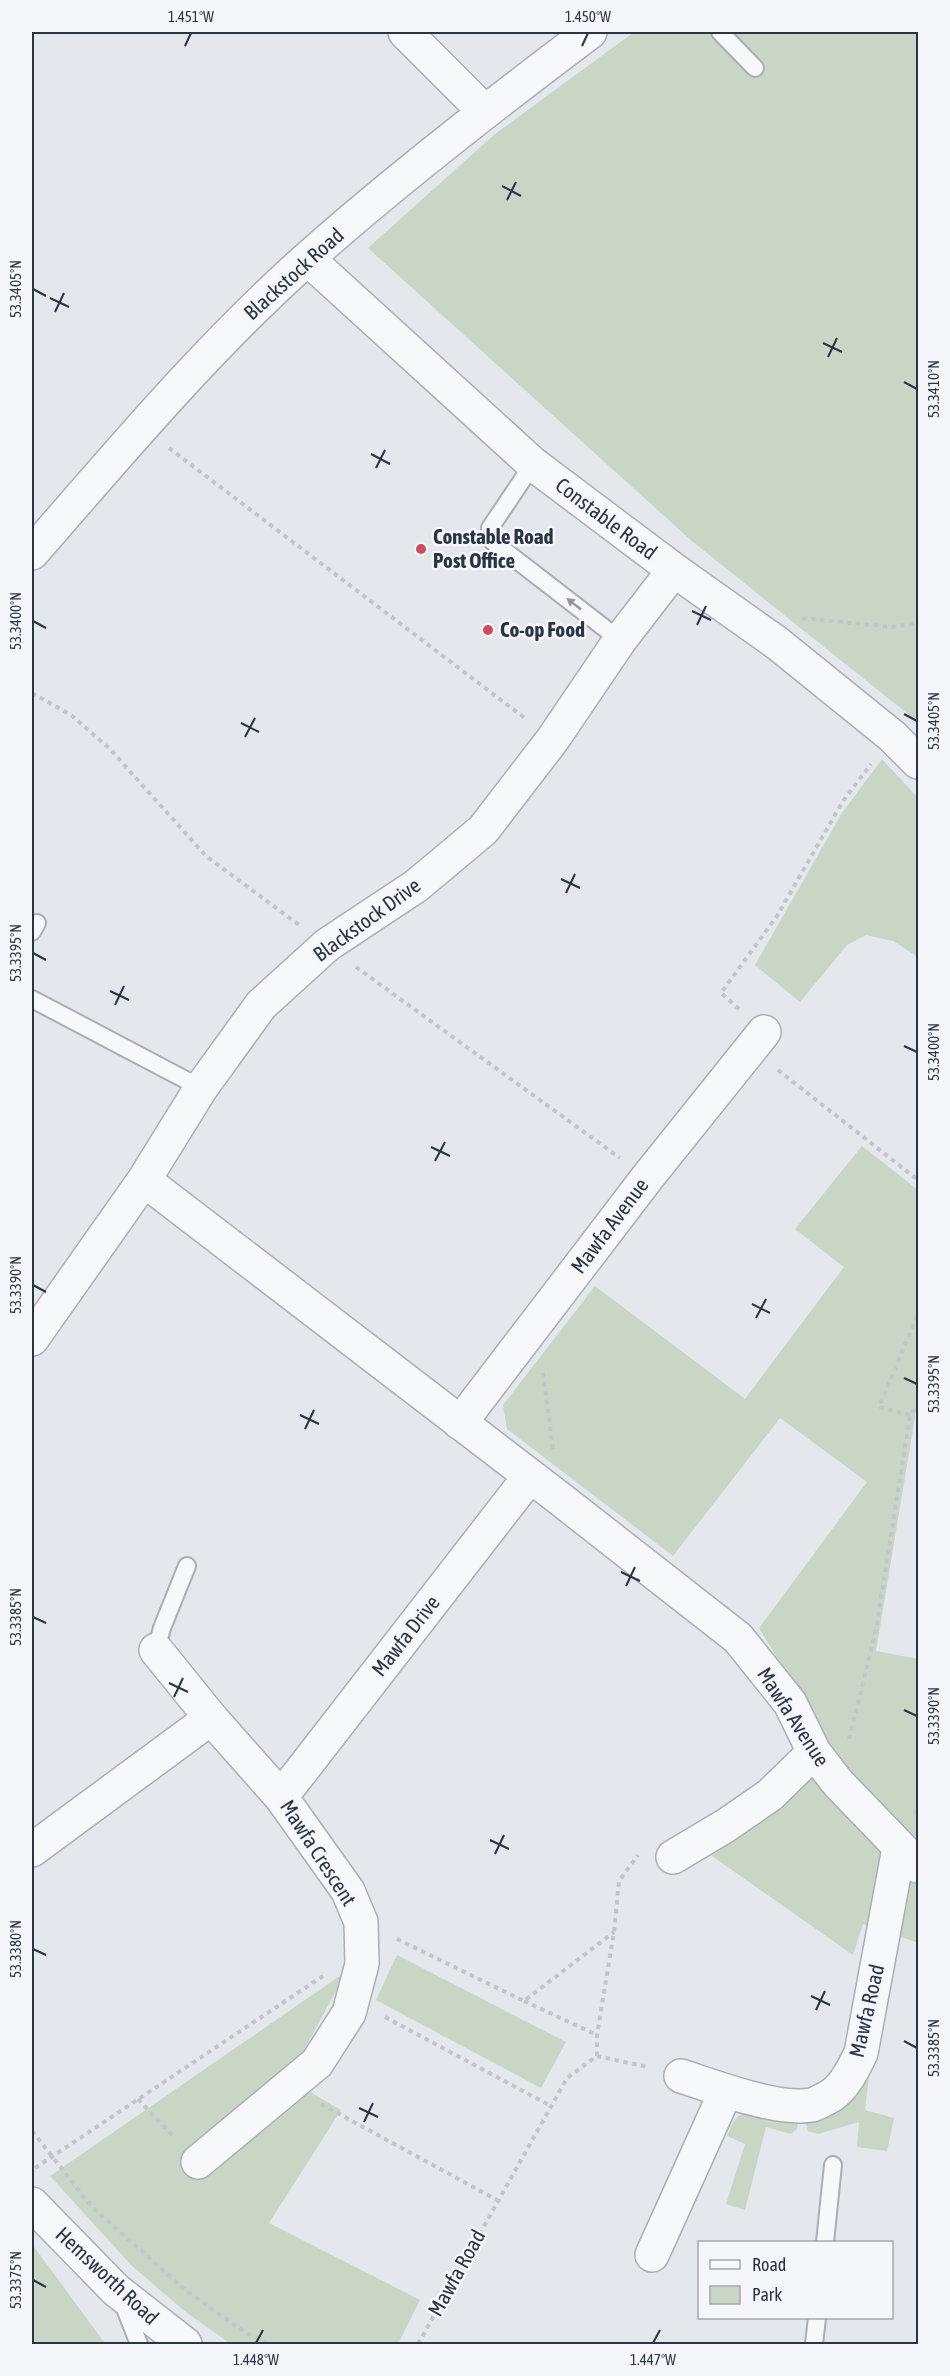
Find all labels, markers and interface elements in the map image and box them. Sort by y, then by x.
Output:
text: 1.451°W [168,8,214,25]
text: 1.450°W [565,8,611,25]
street label: Blackstock Road [239,222,348,324]
text: 53.3405°N [7,260,24,318]
text: 53.3410°N [925,360,942,418]
street label: Constable Road [551,472,662,564]
place label: Constable Road Post Office [433,524,554,572]
marker: Constable Road Post Office [414,542,428,556]
text: 53.3400°N [7,592,24,650]
one-way arrow [566,598,582,610]
place label: Co-op Food [500,617,585,641]
marker: Co-op Food [481,623,495,637]
text: 53.3405°N [925,692,942,750]
street label: Blackstock Drive [308,872,424,966]
text: 53.3395°N [7,924,24,982]
text: 53.3400°N [925,1023,942,1081]
street label: Mawfa Avenue [566,1173,653,1278]
text: 53.3390°N [7,1256,24,1314]
text: 53.3395°N [925,1355,942,1413]
text: 53.3385°N [7,1588,24,1646]
street label: Mawfa Drive [366,1590,444,1680]
street label: Mawfa Avenue [753,1663,835,1770]
text: 53.3390°N [925,1687,942,1745]
street label: Mawfa Crescent [276,1795,362,1910]
text: 53.3380°N [7,1920,24,1978]
street label: Mawfa Road [844,1962,888,2060]
text: 53.3385°N [925,2019,942,2077]
street label: Hemsworth Road [51,2222,164,2329]
street label: Mawfa Road [423,2225,490,2320]
legend [698,2241,893,2319]
text: 53.3375°N [7,2251,24,2309]
text: Road [752,2254,786,2275]
text: Park [752,2284,782,2305]
text: 1.448°W [233,2351,279,2368]
text: 1.447°W [630,2351,676,2368]

